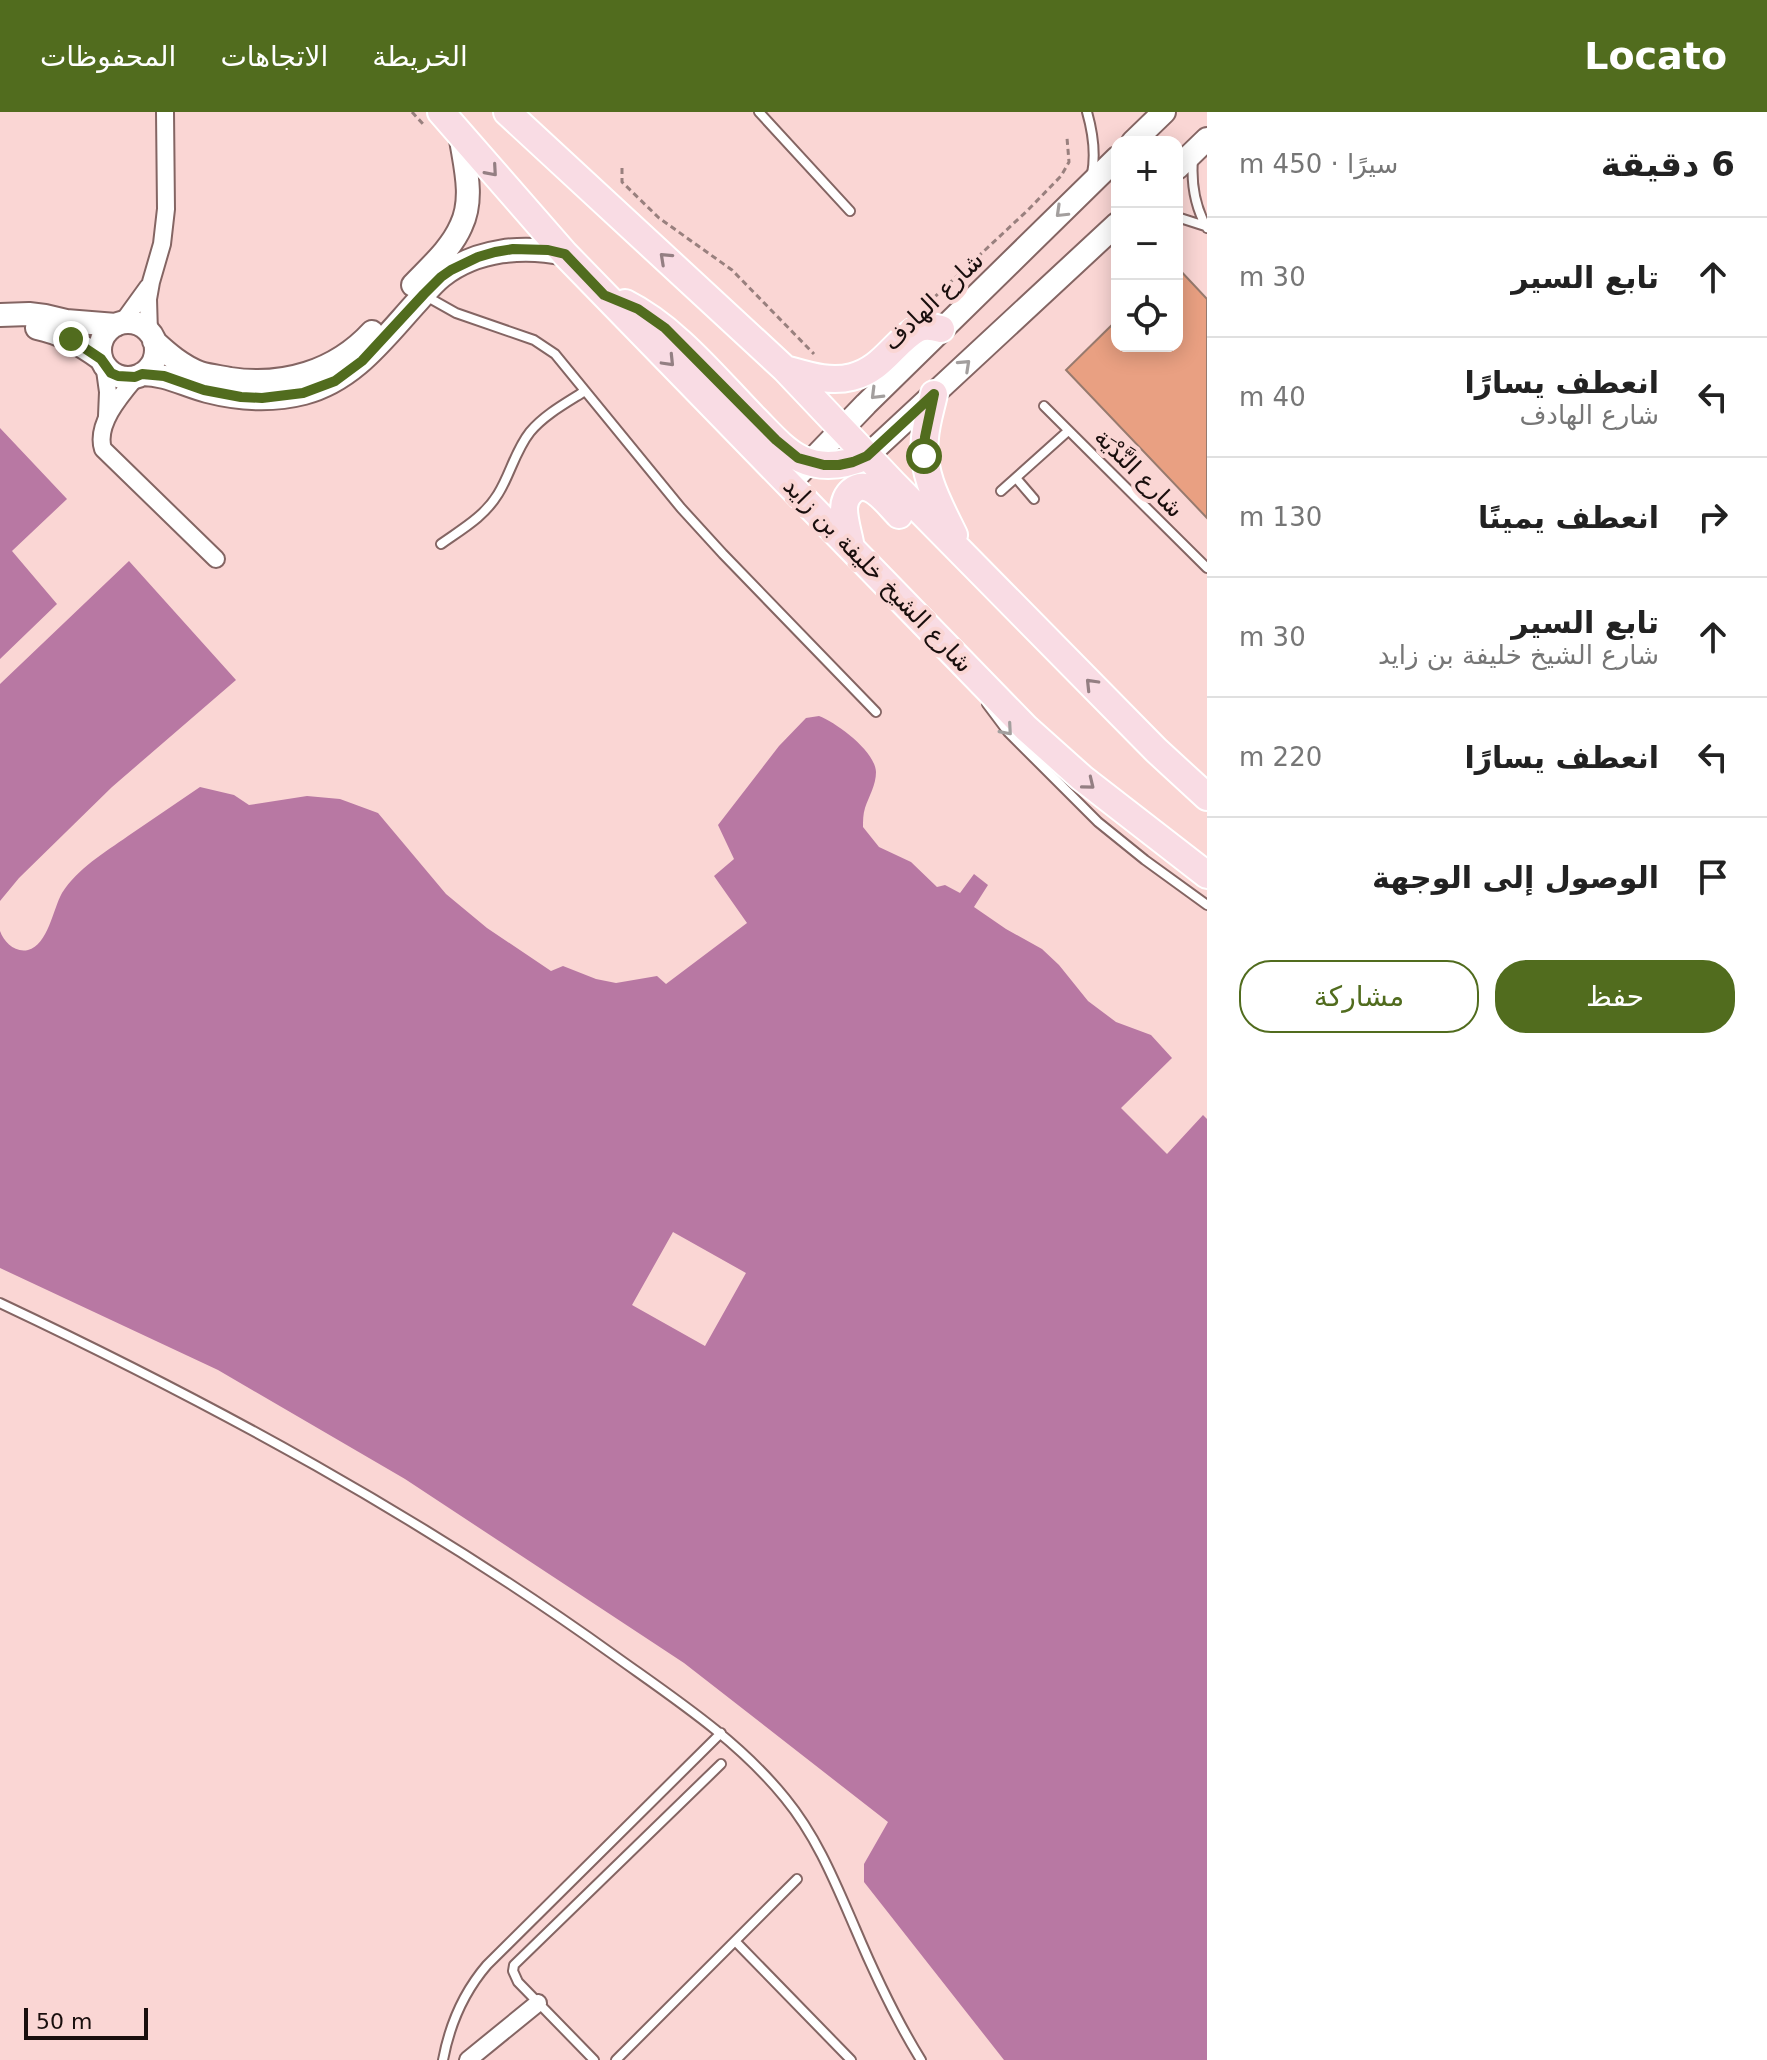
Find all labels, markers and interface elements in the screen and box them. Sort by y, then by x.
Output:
text: Locato [1584,34,1727,78]
text: المحفوظات [40,40,176,73]
text: الاتجاهات [220,40,328,73]
text: الخريطة [372,40,468,73]
map controls [1111,136,1183,352]
button: + [1111,136,1183,208]
text: 6 دقيقة [1601,144,1735,184]
text: سيرًا · 450 m [1239,149,1398,179]
one-way arrow [483,161,497,176]
one-way arrow [1056,203,1070,218]
button: − [1111,208,1183,280]
street label: شارع الهادف [877,246,989,356]
one-way arrow [660,253,674,268]
icon: ahead [1691,255,1735,299]
text: تابع السير [1511,260,1659,295]
text: 30 m [1239,262,1306,292]
button: locate [1111,280,1183,352]
route end [53,321,89,357]
one-way arrow [660,352,674,366]
one-way arrow [956,361,971,375]
text: انعطف يسارًا [1465,365,1659,400]
icon: left [1691,375,1735,419]
text: 40 m [1239,382,1306,412]
one-way arrow [871,385,885,400]
text: شارع الهادف [1519,400,1659,430]
street label: شارع النَّدْيَة [1089,423,1189,523]
route start [906,438,942,474]
street label: شارع الشيخ خليفة بن زايد [778,472,978,678]
icon: right [1691,495,1735,539]
text: انعطف يمينًا [1478,500,1659,535]
text: 130 m [1239,502,1322,532]
text: تابع السير [1511,605,1659,640]
icon: ahead [1691,615,1735,659]
text: 30 m [1239,622,1306,652]
text: شارع الشيخ خليفة بن زايد [1378,640,1659,670]
one-way arrow [1086,679,1100,693]
one-way arrow [998,721,1012,736]
icon: left [1691,735,1735,779]
text: انعطف يسارًا [1465,740,1659,775]
text: 220 m [1239,742,1322,772]
one-way arrow [1080,774,1095,788]
icon: arrive [1691,855,1735,899]
text: الوصول إلى الوجهة [1372,860,1659,895]
button: مشاركة [1239,960,1479,1033]
button: حفظ [1495,960,1735,1033]
scale bar [24,2004,148,2040]
text: 50 m [36,2009,92,2034]

